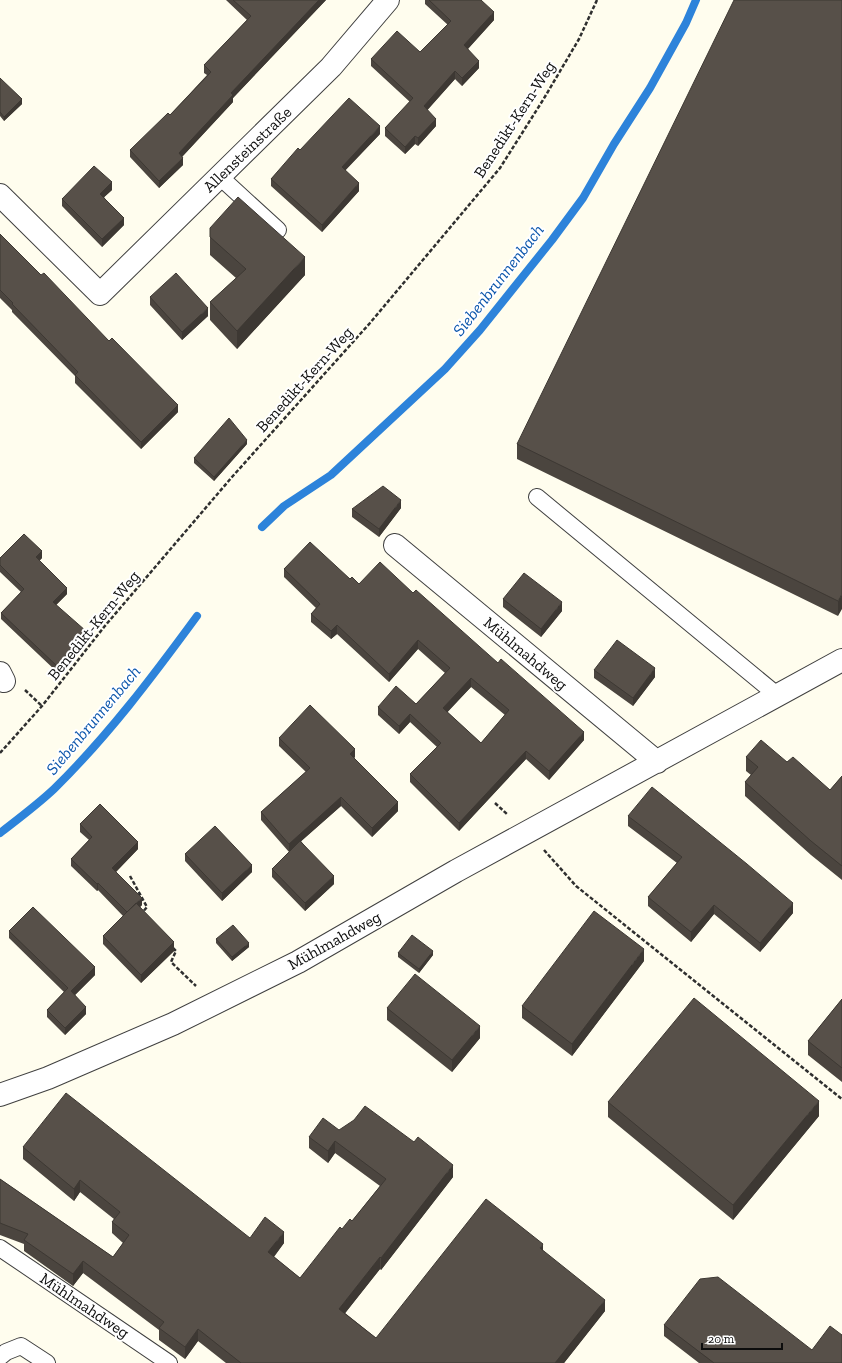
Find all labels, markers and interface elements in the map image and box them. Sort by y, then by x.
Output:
street label: Benedikt-Kern-Weg [470,57,559,181]
street label: Allensteinstraße [199,103,295,196]
water label: Siebenbrunnenbach [448,220,548,340]
street label: Benedikt-Kern-Weg [252,323,357,436]
street label: Benedikt-Kern-Weg [44,567,143,684]
street label: Mühlmahdweg [480,613,572,694]
water label: Siebenbrunnenbach [42,661,145,779]
street label: Mühlmahdweg [284,907,384,974]
street label: Mühlmahdweg [36,1269,133,1342]
scale bar [702,1325,782,1351]
text: 20 m [708,1332,735,1346]

